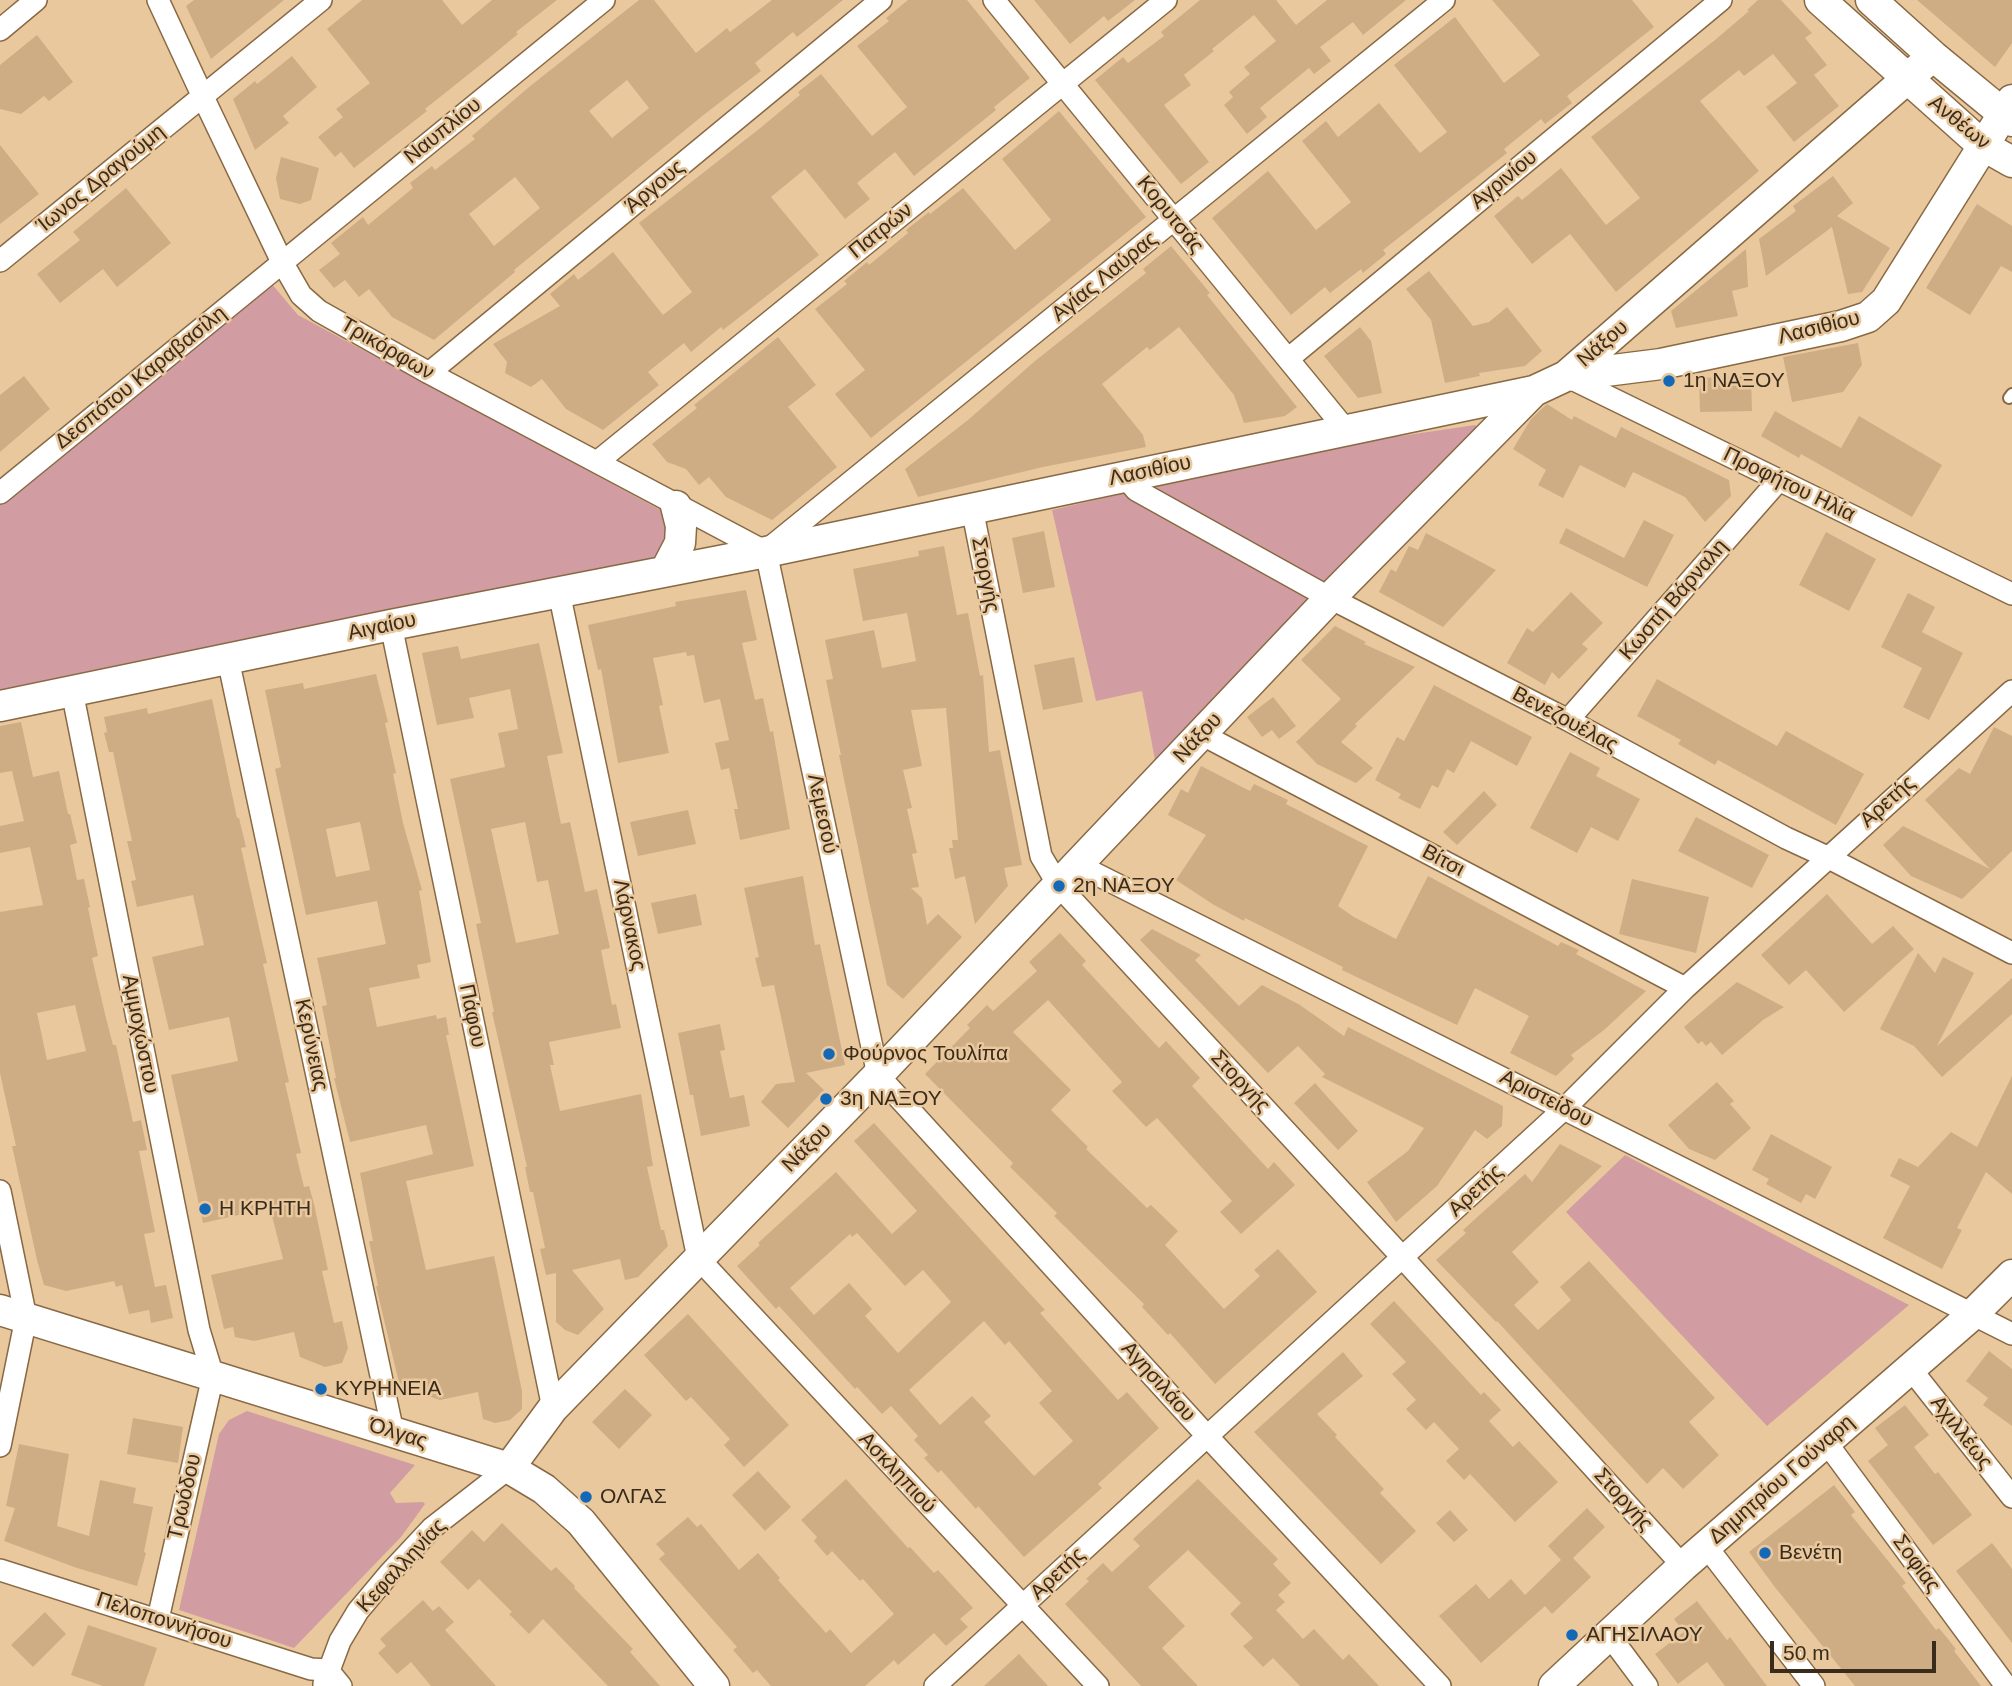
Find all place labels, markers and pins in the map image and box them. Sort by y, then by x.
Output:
place label: 1η ΝΑΞΟΥ [1683,368,1785,394]
marker: 1η ΝΑΞΟΥ [1661,373,1677,389]
place label: 2η ΝΑΞΟΥ [1073,873,1175,899]
marker: 2η ΝΑΞΟΥ [1051,878,1067,894]
place label: Φούρνος Τουλίπα [843,1041,1008,1067]
marker: Φούρνος Τουλίπα [821,1046,837,1062]
place label: 3η ΝΑΞΟΥ [840,1086,942,1112]
marker: 3η ΝΑΞΟΥ [818,1091,834,1107]
place label: Η ΚΡΗΤΗ [219,1196,311,1222]
marker: Η ΚΡΗΤΗ [197,1201,213,1217]
place label: ΚΥΡΗΝΕΙΑ [335,1376,441,1402]
marker: ΚΥΡΗΝΕΙΑ [313,1381,329,1397]
place label: ΟΛΓΑΣ [600,1484,667,1510]
marker: ΟΛΓΑΣ [578,1489,594,1505]
place label: Βενέτη [1779,1540,1842,1566]
marker: Βενέτη [1757,1545,1773,1561]
place label: ΑΓΗΣΙΛΑΟΥ [1586,1622,1703,1648]
marker: ΑΓΗΣΙΛΑΟΥ [1564,1627,1580,1643]

